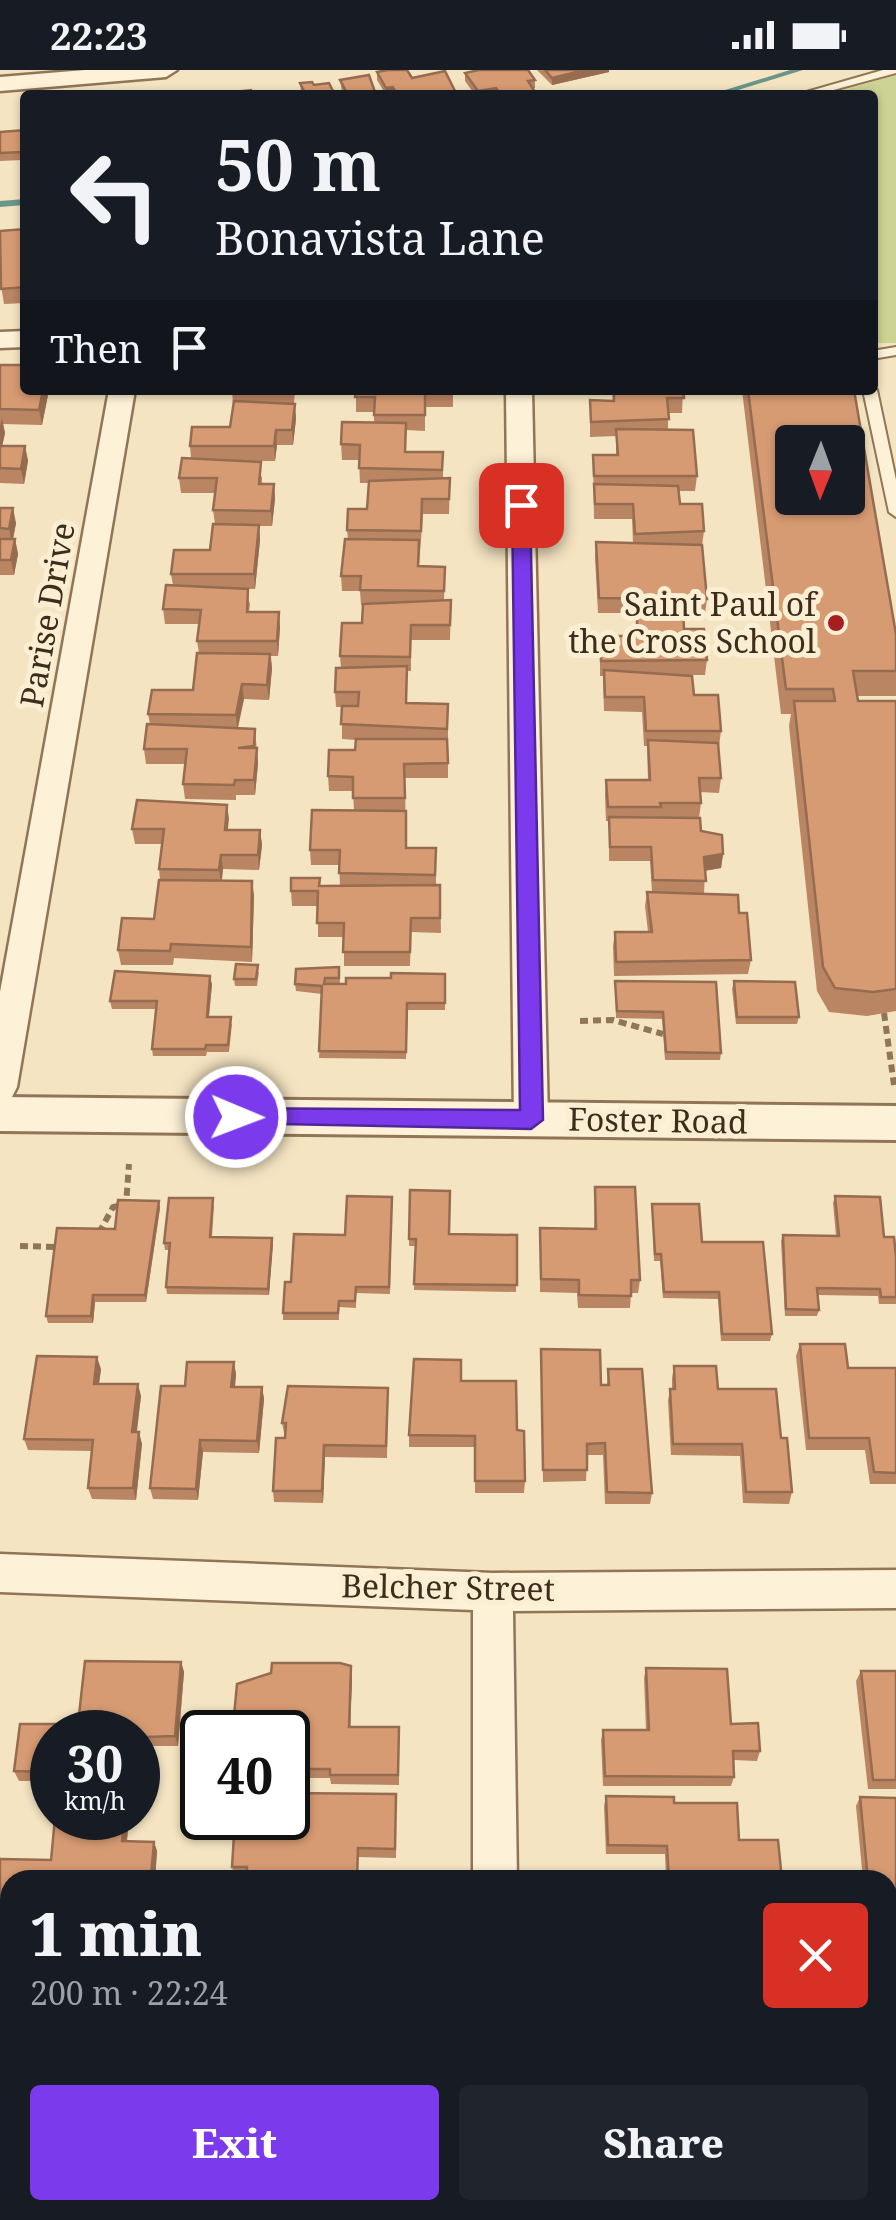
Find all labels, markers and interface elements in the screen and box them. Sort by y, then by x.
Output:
text: 22:23 [50,9,147,61]
text: 50 m [215,116,381,212]
icon: left [50,130,180,260]
text: Bonavista Lane [215,207,545,268]
icon: arrive [162,320,217,375]
text: Then [50,322,142,374]
north arrow [775,425,865,515]
map controls [775,425,865,515]
pin [479,463,564,548]
icon: arrive [494,478,549,533]
street label: Parise Drive [9,519,84,710]
place label: Saint Paul of the Cross School [568,582,819,662]
marker: Saint Paul of the Cross School [825,612,847,634]
position arrow [184,1065,288,1169]
street label: Foster Road [568,1096,748,1143]
street label: Belcher Street [341,1563,555,1610]
speed limit sign: 40 [180,1710,310,1840]
text: 30 [67,1729,123,1797]
text: km/h [64,1783,126,1817]
text: 1 min [30,1892,202,1974]
button: close [763,1903,868,2008]
text: 200 m · 22:24 [30,1971,228,2014]
button: Exit [30,2085,439,2200]
button: Share [459,2085,868,2200]

